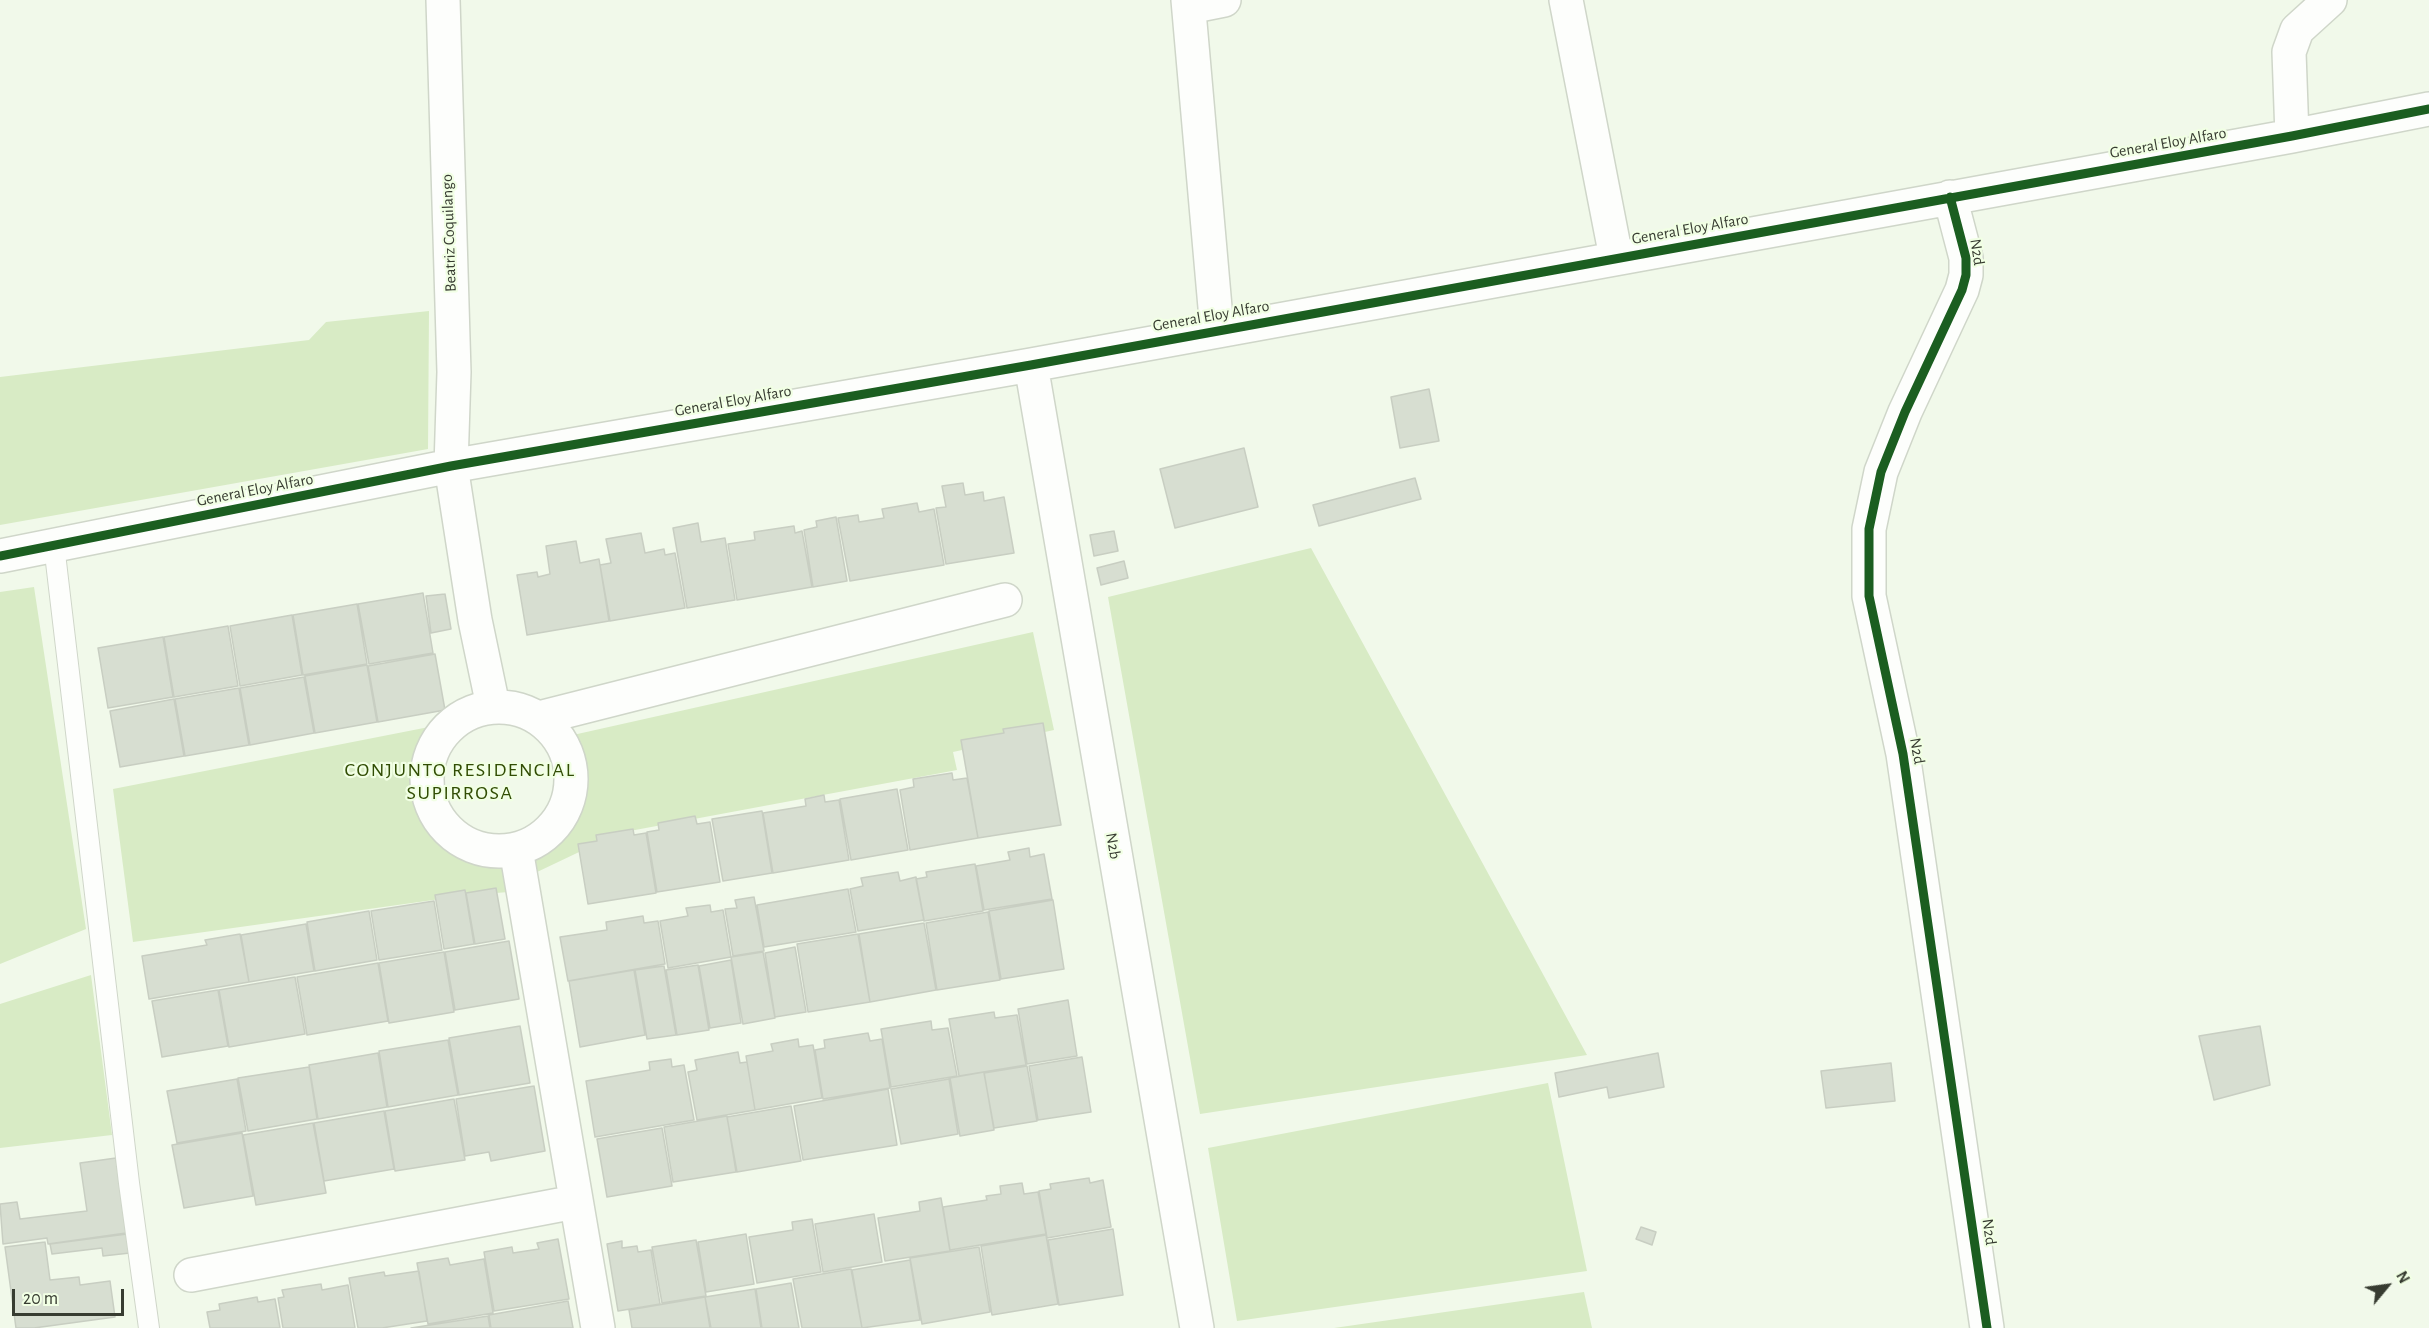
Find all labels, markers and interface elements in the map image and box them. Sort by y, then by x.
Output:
street label: General Eloy Alfaro [2108,123,2228,163]
street label: Beatriz Coquilango [437,174,461,292]
street label: General Eloy Alfaro [1630,209,1750,249]
street label: N2d [1965,237,1989,267]
street label: General Eloy Alfaro [1151,296,1271,336]
street label: General Eloy Alfaro [673,381,793,421]
street label: General Eloy Alfaro [195,469,315,511]
street label: N2d [1905,736,1929,766]
district label: CONJUNTO RESIDENCIAL SUPIRROSA [345,758,575,805]
street label: N2b [1101,831,1125,861]
street label: N2d [1978,1218,2000,1246]
north arrow [2357,1256,2417,1316]
text: N [2393,1269,2412,1286]
scale bar [15,1277,128,1315]
text: 20 m [23,1290,58,1308]

